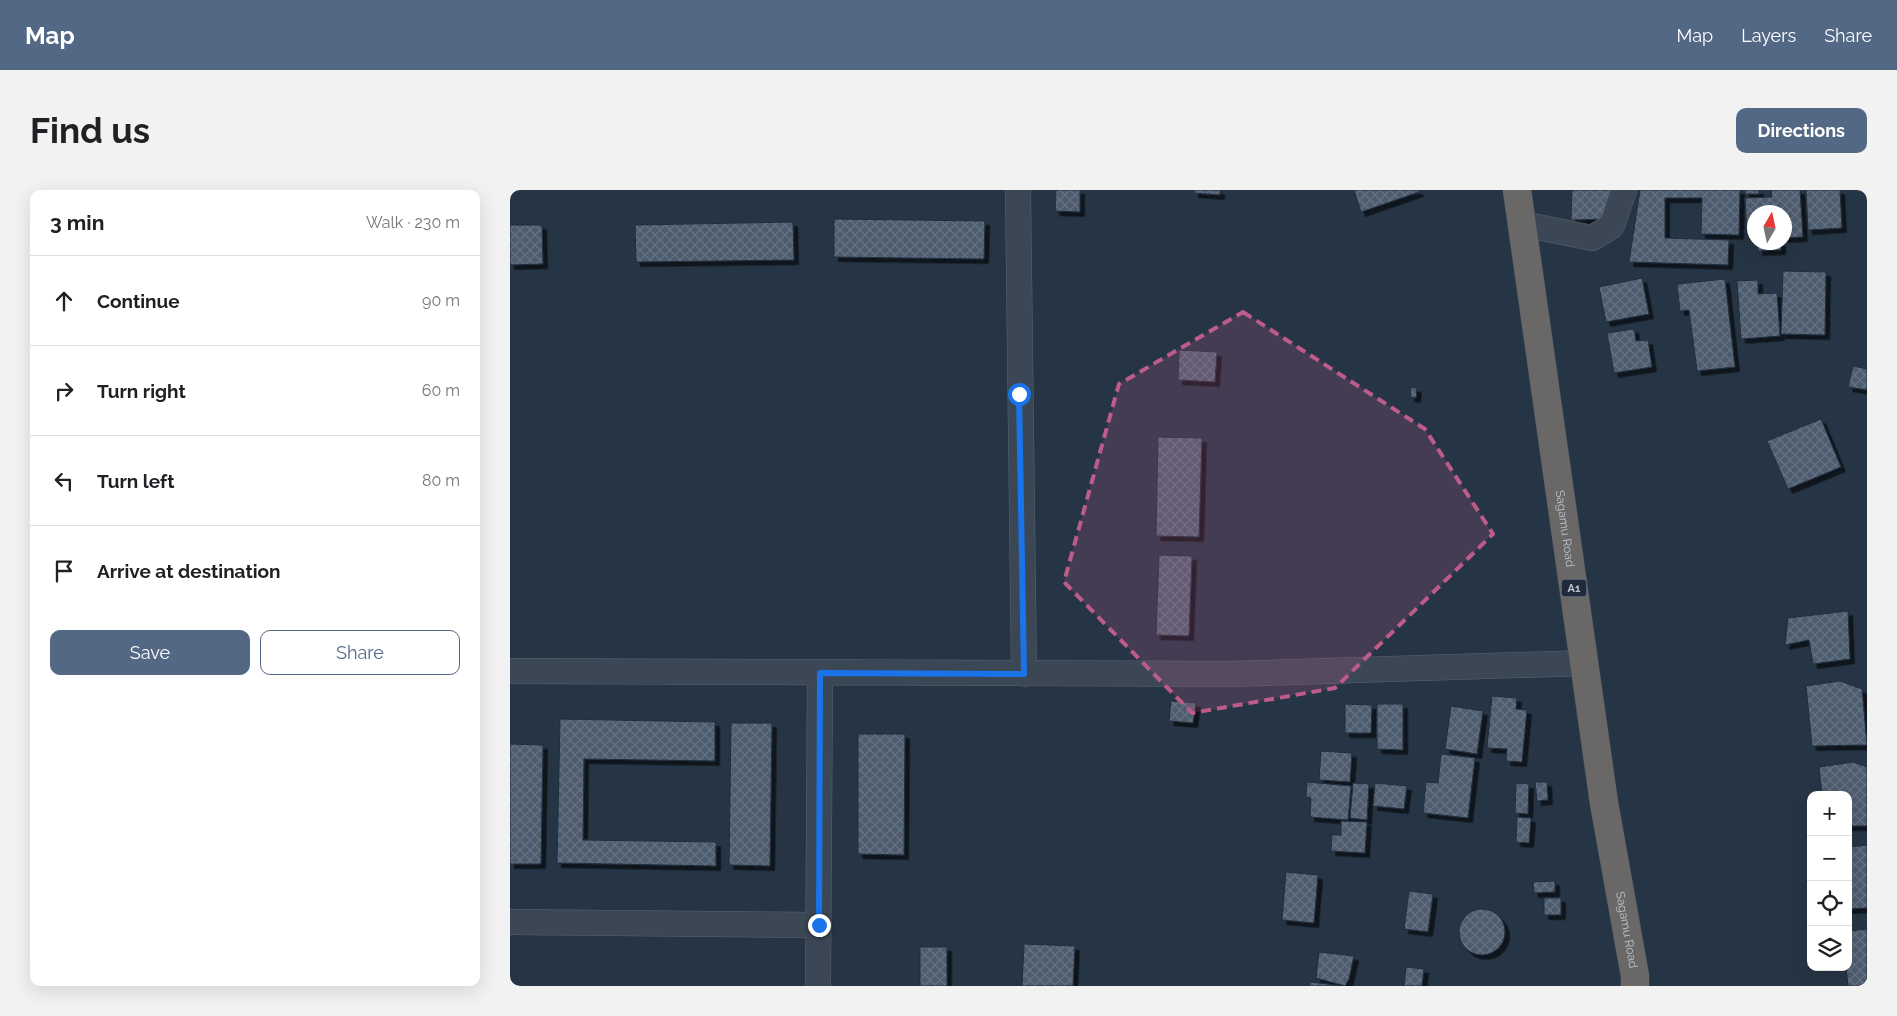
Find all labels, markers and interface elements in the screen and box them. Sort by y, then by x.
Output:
text: Map [25,21,75,50]
text: Map [1677,25,1713,46]
text: Layers [1741,25,1796,46]
text: Share [1824,25,1872,46]
button: Directions [1736,108,1867,153]
text: Find us [30,110,150,151]
north arrow [1747,205,1792,250]
text: 3 min [50,210,104,235]
text: Walk · 230 m [366,213,460,232]
icon: ahead [50,287,78,315]
text: Continue [97,290,180,312]
text: 90 m [422,291,460,310]
icon: right [50,377,78,405]
text: Turn right [97,380,186,402]
text: 60 m [422,381,460,400]
route start [1008,383,1031,406]
icon: left [50,467,78,495]
text: Turn left [97,470,174,492]
text: 80 m [422,471,460,490]
street label: Sagamu Road [1553,489,1577,568]
icon: arrive [50,557,78,585]
text: Arrive at destination [97,560,281,582]
road number: A1 [1562,579,1586,596]
button: Save [50,630,250,675]
button: Share [260,630,460,675]
map controls [1807,791,1852,971]
button: + [1807,791,1852,836]
button: − [1807,836,1852,881]
button: locate [1807,881,1852,926]
street label: Sagamu Road [1613,890,1640,969]
route end [808,914,831,937]
button: layers [1807,926,1852,971]

